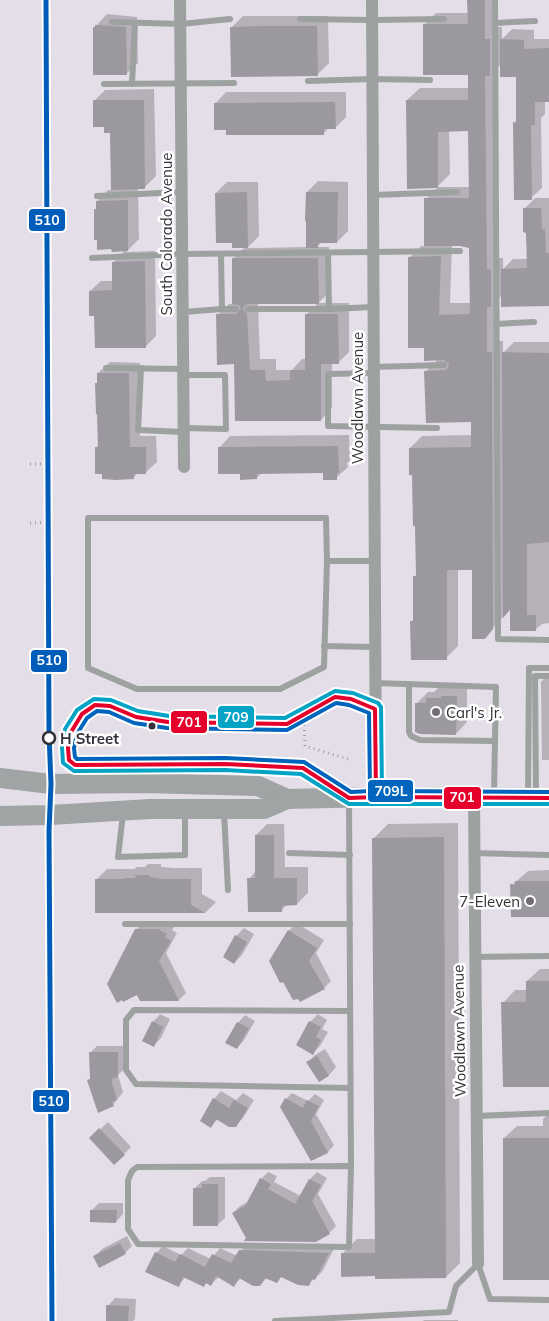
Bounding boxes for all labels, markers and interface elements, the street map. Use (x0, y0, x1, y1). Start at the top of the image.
street label: South Colorado Avenue (157, 152, 176, 316)
line badge: 510 (28, 208, 66, 232)
text: 510 (34, 211, 60, 229)
street label: Woodlawn Avenue (348, 332, 367, 464)
line badge: 510 (30, 649, 68, 673)
text: 510 (36, 651, 62, 669)
place label: Carl's Jr. (446, 703, 502, 722)
line badge: 709 (217, 705, 255, 729)
marker: Carl's Jr. (430, 706, 442, 718)
text: 709 (223, 708, 249, 726)
line badge: 701 (170, 710, 208, 734)
text: 701 (176, 713, 202, 731)
unlabelled marker (147, 721, 157, 731)
place label: H Street (60, 729, 119, 748)
marker: H Street (42, 731, 56, 745)
line badge: 709L (367, 779, 414, 803)
text: 709L (374, 782, 408, 800)
line badge: 701 (443, 786, 482, 810)
text: 701 (449, 788, 475, 806)
place label: 7-Eleven (459, 892, 520, 911)
marker: 7-Eleven (524, 895, 536, 907)
street label: Woodlawn Avenue (448, 965, 470, 1097)
line badge: 510 (32, 1089, 70, 1113)
text: 510 (38, 1092, 64, 1110)

